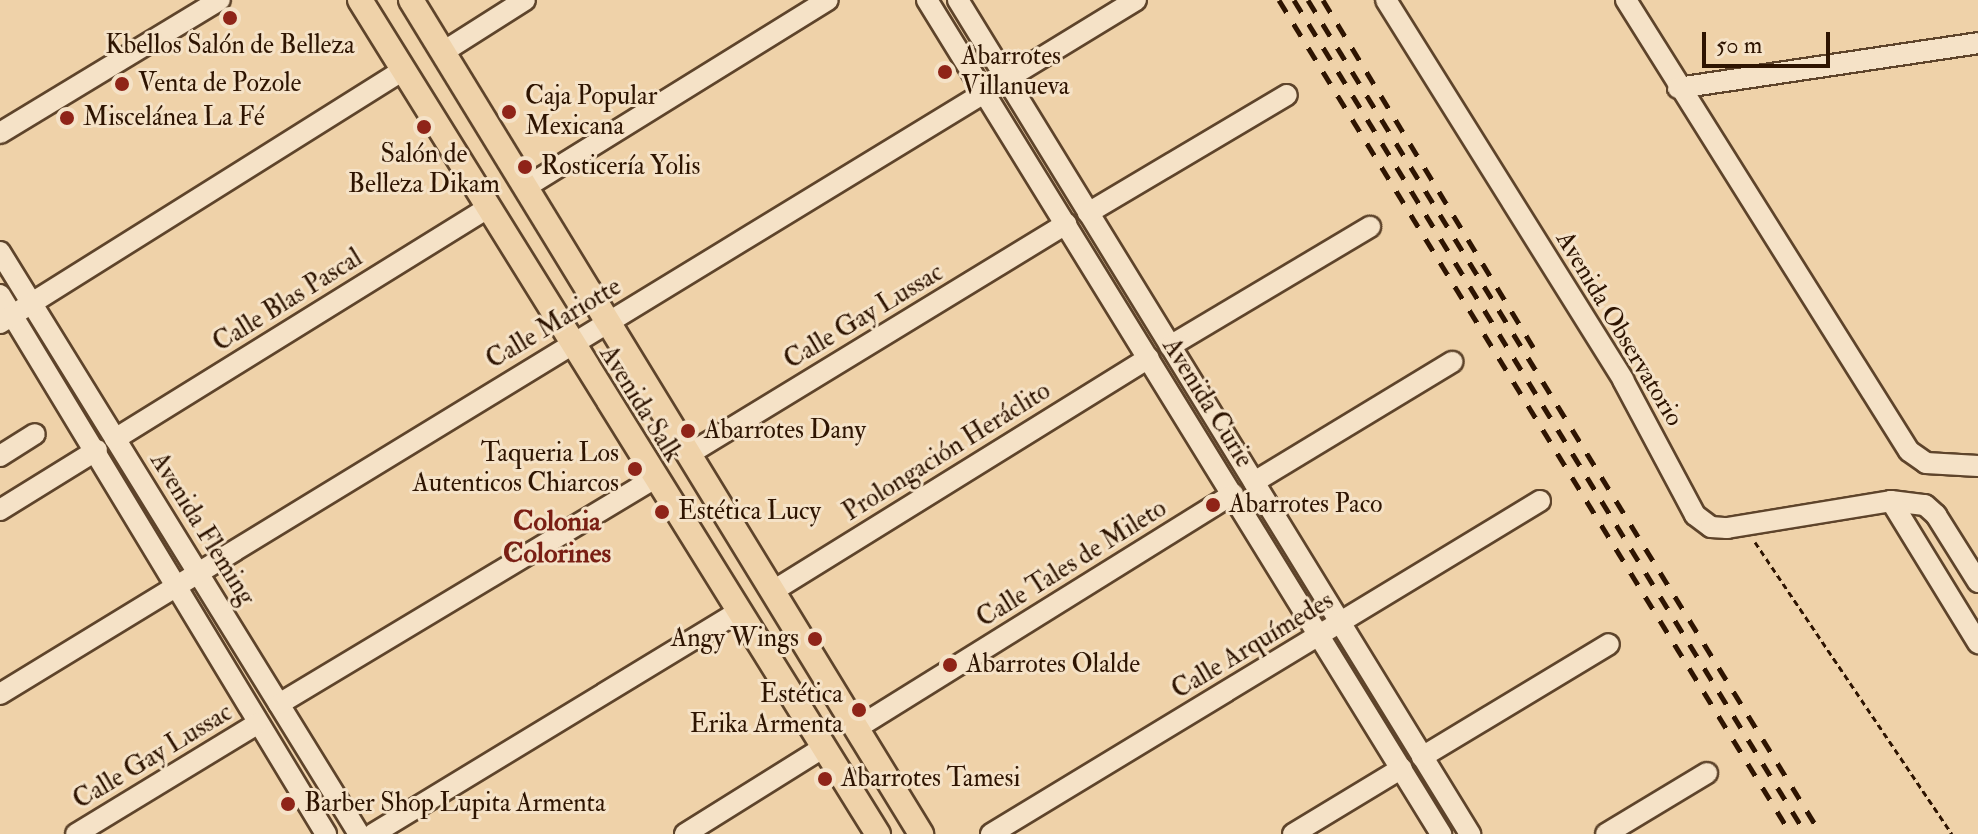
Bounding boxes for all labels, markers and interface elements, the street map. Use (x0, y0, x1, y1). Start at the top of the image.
marker: Kbellos Salón de Belleza (221, 9, 239, 27)
scale bar (1706, 16, 1834, 66)
place label: Kbellos Salón de Belleza (105, 30, 355, 62)
text: 50 m (1716, 30, 1762, 61)
place label: Abarrotes Villanueva (961, 41, 1070, 102)
marker: Abarrotes Villanueva (936, 63, 954, 81)
place label: Venta de Pozole (138, 68, 301, 100)
marker: Venta de Pozole (113, 75, 131, 93)
place label: Caja Popular Mexicana (525, 81, 657, 142)
place label: Miscelánea La Fé (83, 102, 265, 134)
marker: Caja Popular Mexicana (500, 103, 518, 121)
marker: Miscelánea La Fé (58, 109, 76, 127)
marker: Salón de Belleza Dikam (415, 118, 433, 136)
place label: Salón de Belleza Dikam (348, 139, 500, 200)
place label: Rosticería Yolis (541, 151, 700, 183)
marker: Rosticería Yolis (516, 158, 534, 176)
street label: Avenida Observatorio (1548, 226, 1690, 432)
street label: Calle Blas Pascal (208, 243, 368, 359)
street label: Calle Gay Lussac (779, 257, 949, 377)
street label: Calle Mariotte (481, 272, 627, 376)
street label: Avenida Curie (1155, 333, 1259, 473)
street label: Avenida Salk (592, 340, 688, 468)
street label: Prolongación Heráclito (838, 376, 1056, 528)
place label: Abarrotes Dany (704, 415, 866, 447)
marker: Abarrotes Dany (679, 422, 697, 440)
place label: Taqueria Los Autenticos Chiarcos (412, 438, 619, 500)
street label: Avenida Fleming (143, 447, 261, 611)
marker: Taqueria Los Autenticos Chiarcos (626, 460, 644, 478)
place label: Abarrotes Paco (1229, 489, 1383, 521)
street label: Calle Tales de Mileto (971, 493, 1173, 635)
place label: Estética Lucy (678, 496, 821, 528)
marker: Abarrotes Paco (1204, 496, 1222, 514)
marker: Estética Lucy (653, 503, 671, 521)
district label: Colonia Colorines (503, 505, 611, 571)
street label: Calle Arquímedes (1167, 586, 1339, 706)
place label: Angy Wings (671, 623, 799, 655)
marker: Angy Wings (806, 630, 824, 648)
place label: Abarrotes Olalde (966, 649, 1140, 681)
marker: Abarrotes Olalde (941, 656, 959, 674)
place label: Estética Erika Armenta (690, 679, 843, 740)
street label: Calle Gay Lussac (68, 697, 238, 817)
marker: Estética Erika Armenta (850, 701, 868, 719)
place label: Abarrotes Tamesi (841, 763, 1020, 795)
marker: Abarrotes Tamesi (816, 770, 834, 788)
place label: Barber Shop Lupita Armenta (304, 788, 606, 820)
marker: Barber Shop Lupita Armenta (279, 795, 297, 813)

